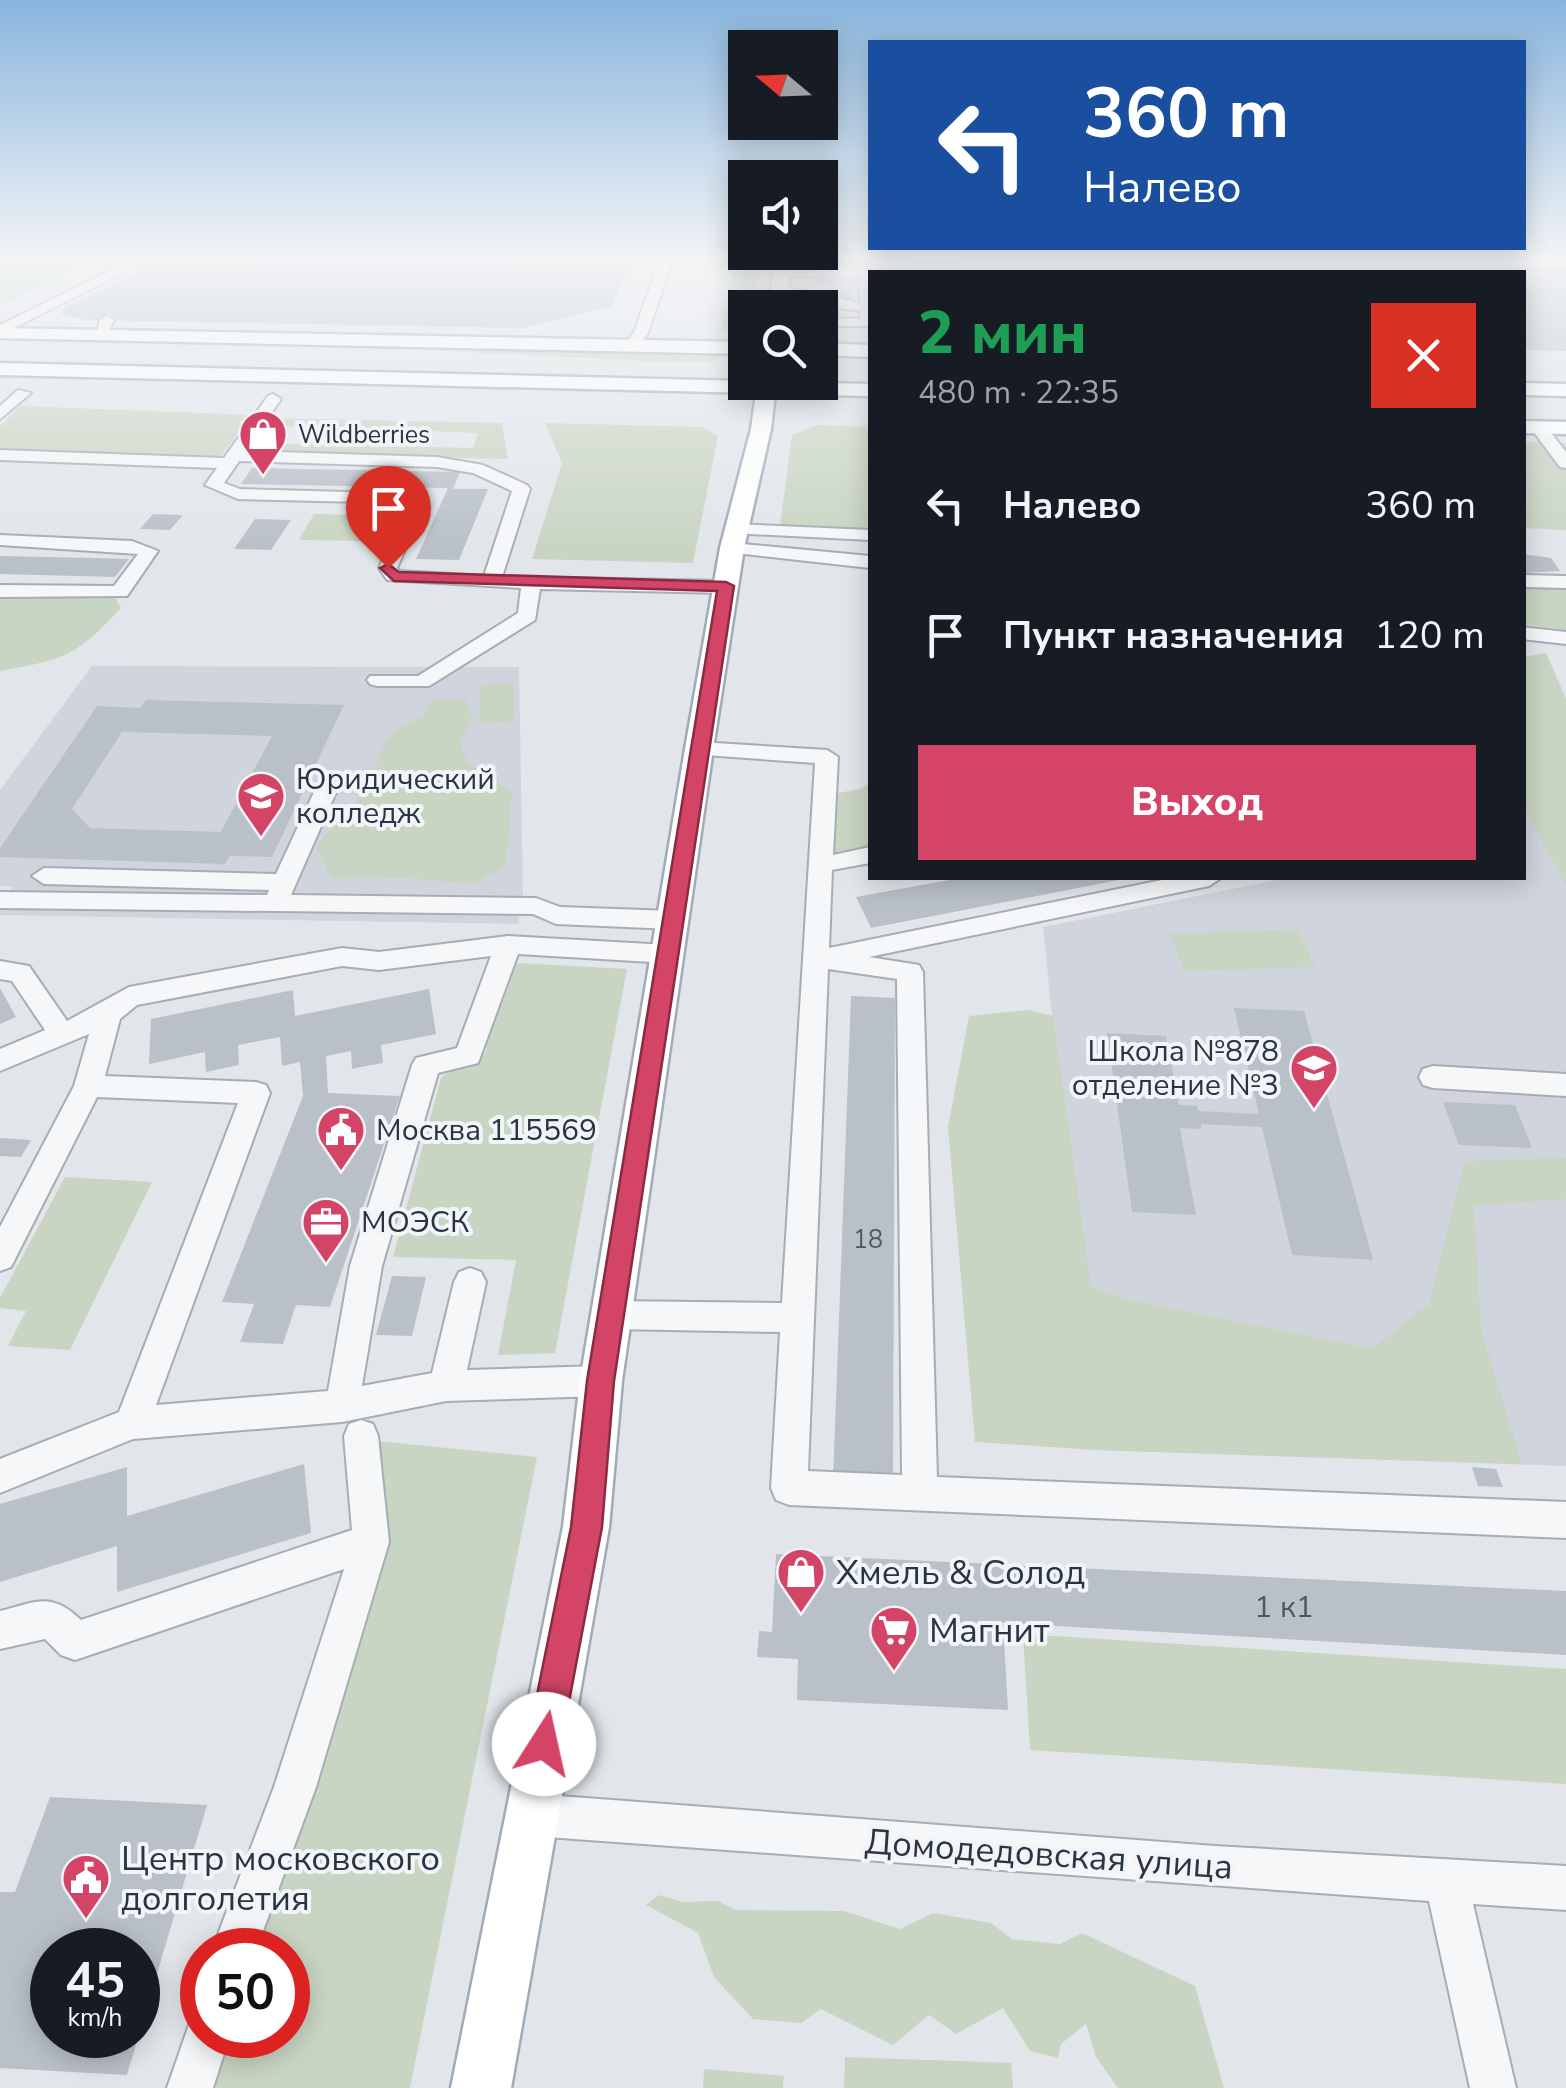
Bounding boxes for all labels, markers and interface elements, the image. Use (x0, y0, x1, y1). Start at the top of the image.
north arrow (728, 30, 838, 140)
map controls (728, 30, 838, 400)
text: 360 m (1083, 66, 1289, 162)
icon: left (918, 80, 1048, 210)
text: Налево (1083, 157, 1242, 218)
button: sound (728, 160, 838, 270)
button: search (728, 290, 838, 400)
text: 2 мин (918, 292, 1087, 374)
button: close (1371, 303, 1476, 408)
text: 480 m · 22:35 (918, 371, 1119, 414)
shop icon: Wildberries (237, 408, 289, 476)
place label: Wildberries (298, 418, 430, 452)
pin (346, 466, 431, 569)
icon: left (918, 478, 973, 533)
text: Налево (1003, 480, 1142, 531)
text: 360 m (1365, 480, 1476, 531)
icon: arrive (361, 481, 416, 536)
icon: arrive (918, 608, 973, 663)
text: Пункт назначения (1003, 610, 1344, 661)
text: 120 m (1374, 610, 1485, 661)
button: Выход (918, 745, 1476, 860)
place label: Юридический колледж (296, 759, 495, 834)
school or university icon: Юридический колледж (235, 770, 287, 838)
place label: Школа №878 отделение №3 (1072, 1031, 1279, 1106)
school or university icon: Школа №878 отделение №3 (1288, 1042, 1340, 1110)
public building icon: Москва 115569 (315, 1104, 367, 1172)
place label: Москва 115569 (376, 1110, 597, 1151)
office icon: МОЭСК (300, 1196, 352, 1264)
place label: МОЭСК (361, 1202, 469, 1243)
house number: 18 (853, 1223, 883, 1257)
shop icon: Хмель & Солод (775, 1546, 827, 1614)
place label: Хмель & Солод (836, 1549, 1085, 1596)
house number: 1 к1 (1254, 1587, 1314, 1628)
supermarket icon: Магнит (868, 1604, 920, 1672)
place label: Магнит (929, 1607, 1050, 1654)
position arrow (492, 1692, 596, 1796)
street label: Домодедовская улица (863, 1818, 1234, 1891)
place label: Центр московского долголетия (121, 1835, 440, 1922)
public building icon: Центр московского долголетия (60, 1852, 112, 1920)
speed limit sign: 50 (180, 1928, 310, 2058)
text: 45 (65, 1946, 125, 2015)
text: km/h (67, 2001, 123, 2035)

